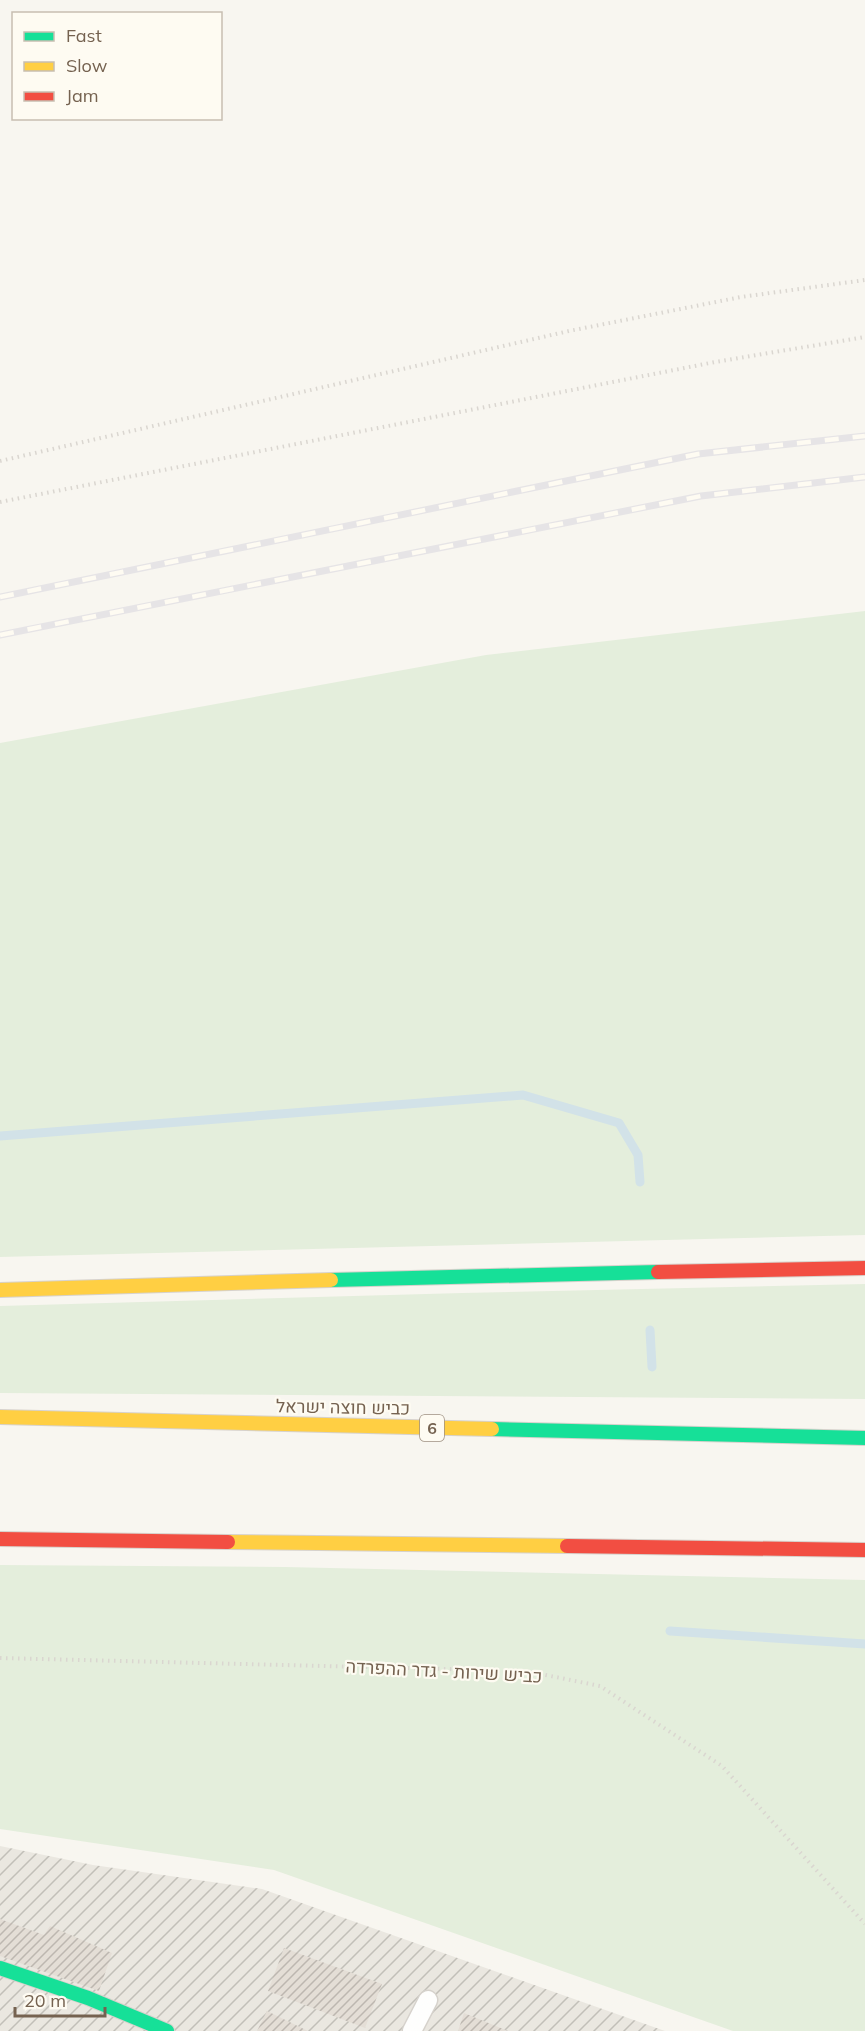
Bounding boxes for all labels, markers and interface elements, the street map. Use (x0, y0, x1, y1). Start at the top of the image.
legend (12, 12, 222, 120)
text: Fast (66, 24, 102, 47)
text: Slow (66, 54, 108, 77)
text: Jam (66, 84, 99, 107)
street label: כביש חוצה ישראל (276, 1394, 410, 1420)
road number: 6 (420, 1415, 444, 1441)
street label: כביש שירות - גדר ההפרדה (345, 1654, 543, 1688)
scale bar (15, 1980, 105, 2018)
text: 20 m (24, 1989, 66, 2012)

